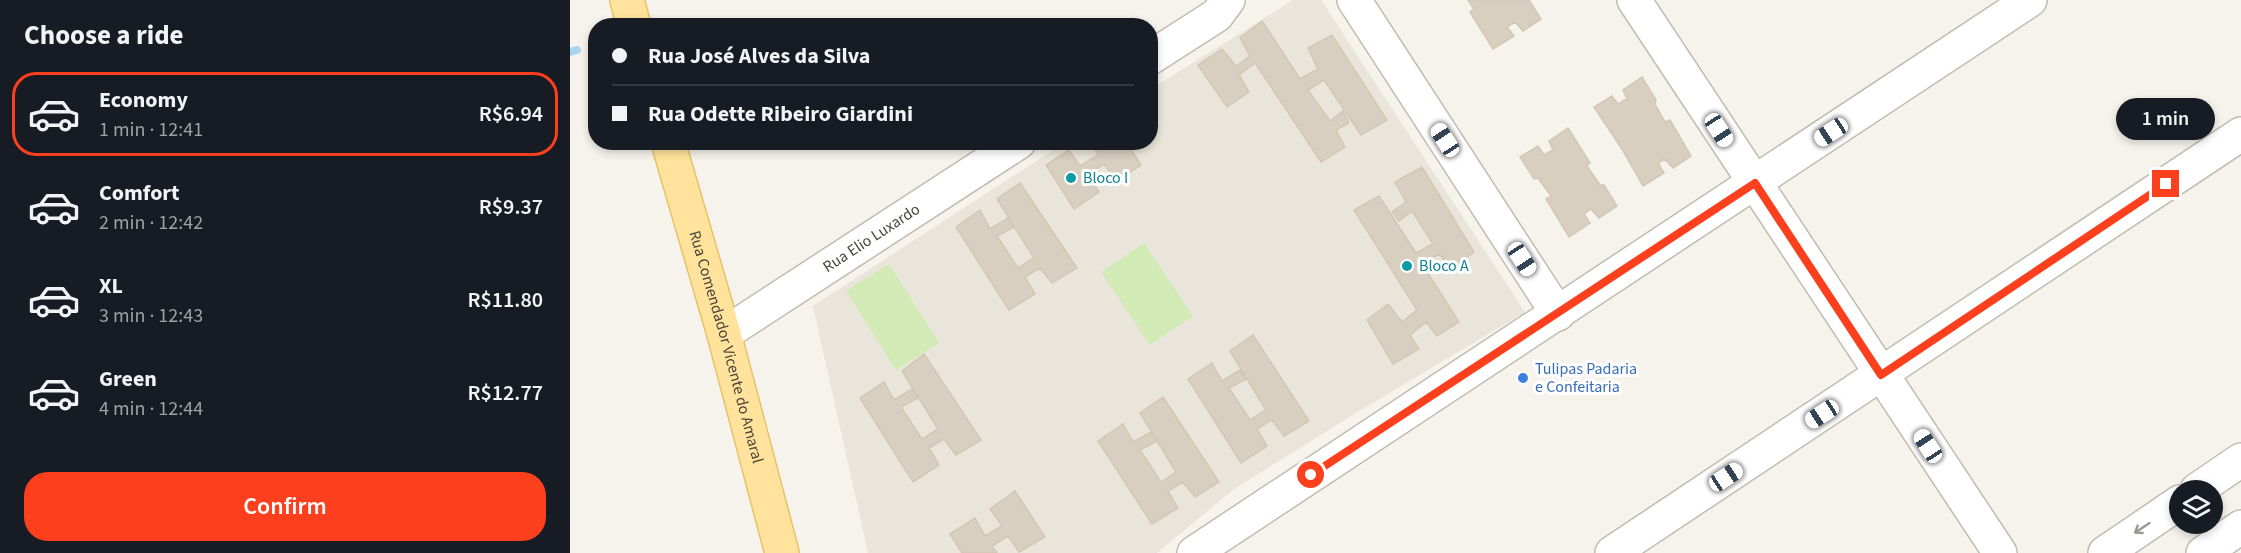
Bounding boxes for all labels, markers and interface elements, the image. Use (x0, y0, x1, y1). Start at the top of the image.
text: Choose a ride (24, 16, 184, 55)
text: Rua José Alves da Silva (648, 40, 870, 72)
text: Economy (99, 84, 188, 116)
icon: car (27, 87, 81, 141)
callout: 1 min (2116, 97, 2216, 139)
text: R$6.94 (479, 98, 543, 130)
text: Rua Odette Ribeiro Giardini (648, 98, 913, 130)
text: 1 min (2142, 105, 2189, 133)
car (1702, 110, 1736, 150)
car (1811, 115, 1851, 149)
text: 1 min · 12:41 (99, 116, 203, 144)
car (1428, 120, 1462, 160)
place label: Bloco I (1083, 167, 1128, 189)
route end (2152, 170, 2179, 197)
marker: Bloco I (1064, 171, 1078, 185)
text: Comfort (99, 177, 180, 209)
icon: car (27, 180, 81, 234)
text: R$9.37 (479, 191, 543, 223)
street label: Rua Elio Luxardo (819, 198, 924, 278)
text: 2 min · 12:42 (99, 209, 203, 237)
street label: Rua Comendador Vicente do Amaral (683, 228, 769, 466)
car (1505, 239, 1539, 279)
place label: Bloco A (1419, 255, 1469, 277)
marker: Bloco A (1400, 259, 1414, 273)
text: XL (99, 270, 123, 302)
icon: car (27, 273, 81, 327)
text: R$11.80 (467, 284, 543, 316)
text: 3 min · 12:43 (99, 302, 203, 330)
place label: Tulipas Padaria e Confeitaria (1535, 358, 1637, 398)
text: Green (99, 363, 157, 395)
icon: car (27, 366, 81, 420)
marker: Tulipas Padaria e Confeitaria (1516, 371, 1530, 385)
text: R$12.77 (467, 377, 543, 409)
text: 4 min · 12:44 (99, 395, 203, 423)
car (1802, 397, 1842, 431)
car (1911, 426, 1945, 466)
car (1706, 460, 1746, 494)
route start (1297, 461, 1324, 488)
button: Confirm (24, 472, 546, 541)
map controls (2169, 480, 2223, 534)
button: layers (2169, 480, 2223, 534)
one-way arrow (2134, 522, 2151, 534)

